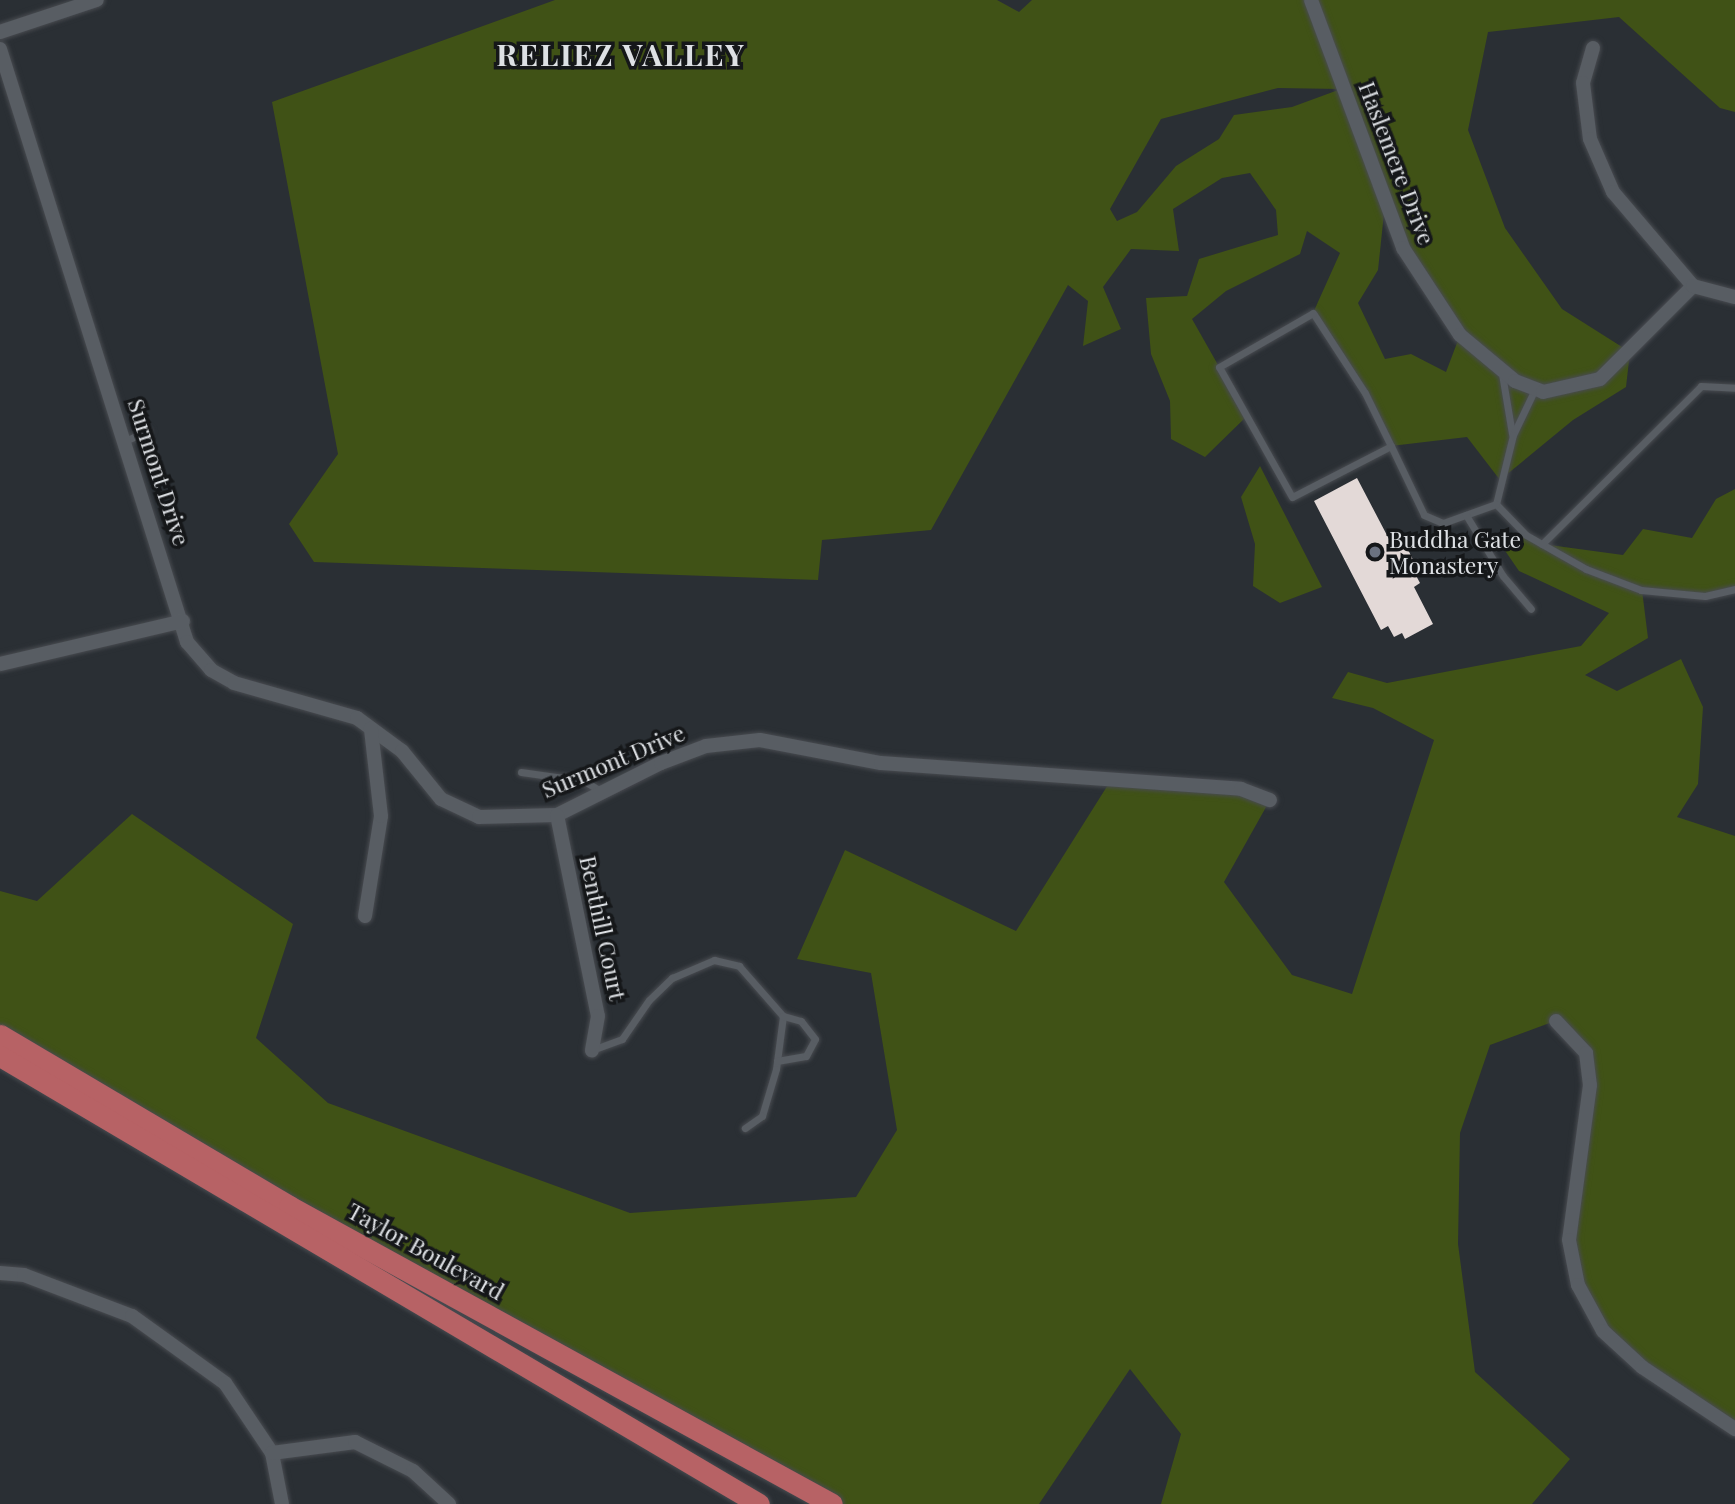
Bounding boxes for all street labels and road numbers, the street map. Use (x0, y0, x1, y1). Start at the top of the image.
street label: Haslemere Drive (1353, 78, 1441, 248)
street label: Surmont Drive (122, 395, 196, 549)
street label: Surmont Drive (537, 718, 689, 804)
street label: Benthill Court (574, 853, 632, 1003)
street label: Taylor Boulevard (343, 1196, 509, 1306)

